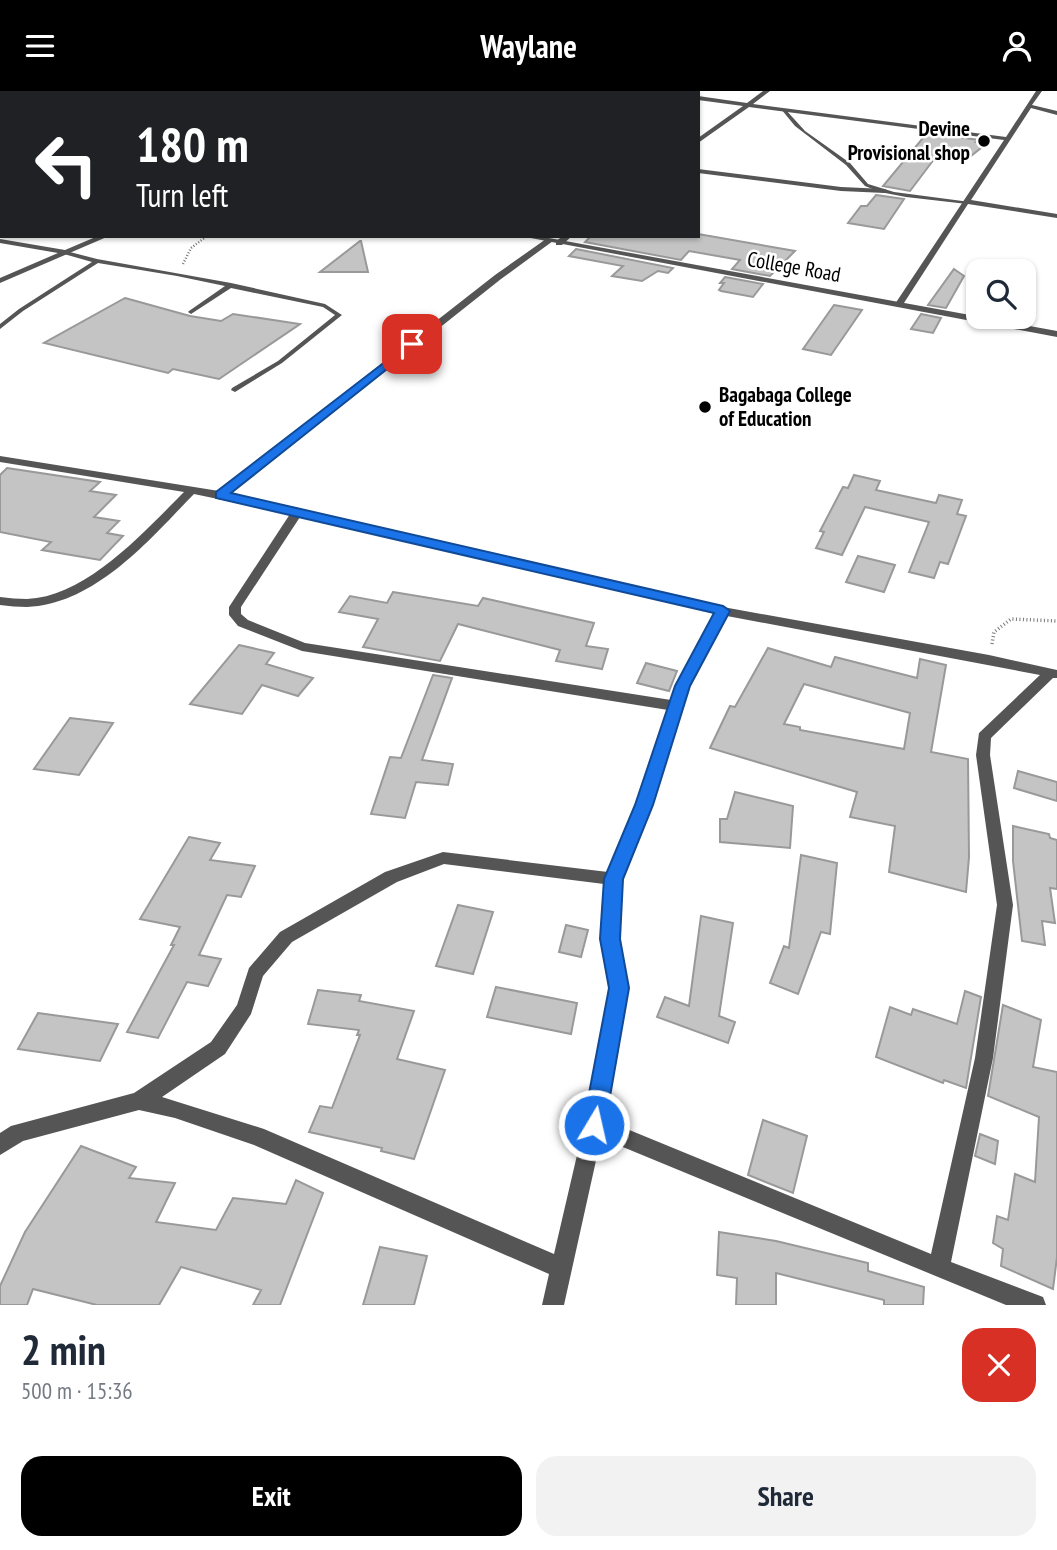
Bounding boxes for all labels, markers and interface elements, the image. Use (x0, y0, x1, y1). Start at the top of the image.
text: Waylane (480, 25, 577, 67)
icon: menu (21, 27, 59, 65)
icon: person (998, 27, 1036, 65)
text: 180 m (136, 112, 249, 176)
place label: Devine Provisional shop (848, 115, 970, 166)
icon: left (21, 119, 112, 210)
marker: Devine Provisional shop (976, 133, 992, 149)
text: Turn left (136, 174, 228, 216)
street label: College Road (745, 245, 843, 288)
map controls (966, 259, 1036, 329)
button: search (966, 259, 1036, 329)
pin (382, 314, 442, 374)
icon: arrive (393, 325, 431, 363)
place label: Bagabaga College of Education (719, 381, 852, 432)
marker: Bagabaga College of Education (697, 399, 713, 415)
position arrow (557, 1088, 631, 1162)
text: 2 min (21, 1322, 106, 1377)
button: close (962, 1328, 1036, 1402)
text: 500 m · 15:36 (21, 1376, 133, 1405)
button: Exit (21, 1456, 522, 1536)
button: Share (536, 1456, 1036, 1536)

